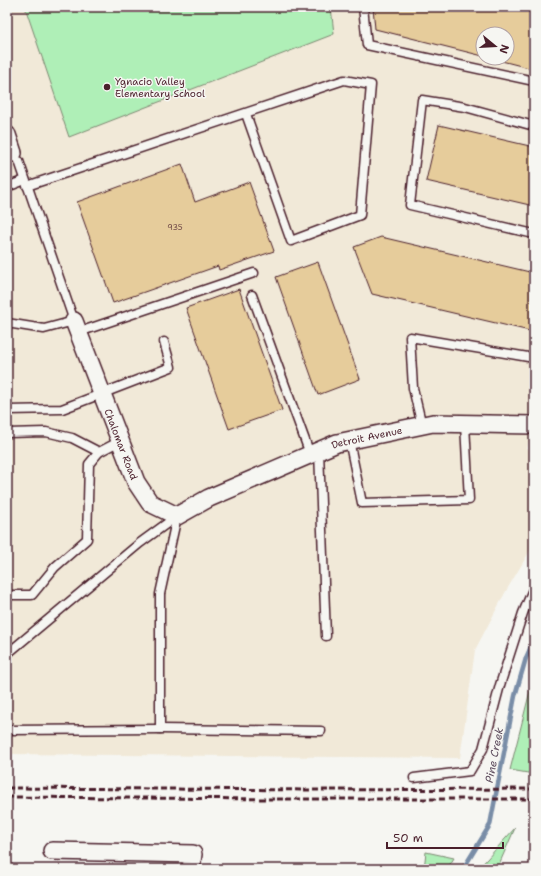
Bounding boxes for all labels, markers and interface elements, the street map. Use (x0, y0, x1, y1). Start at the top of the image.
north arrow (475, 26, 515, 66)
text: N (495, 42, 513, 56)
place label: Ygnacio Valley Elementary School (115, 75, 205, 100)
marker: Ygnacio Valley Elementary School (102, 82, 112, 92)
house number: 935 (167, 222, 183, 233)
street label: Chalomar Road (101, 407, 141, 482)
street label: Detroit Avenue (329, 424, 404, 452)
water label: Pine Creek (482, 726, 507, 784)
scale bar (387, 824, 503, 850)
text: 50 m (393, 830, 423, 846)

